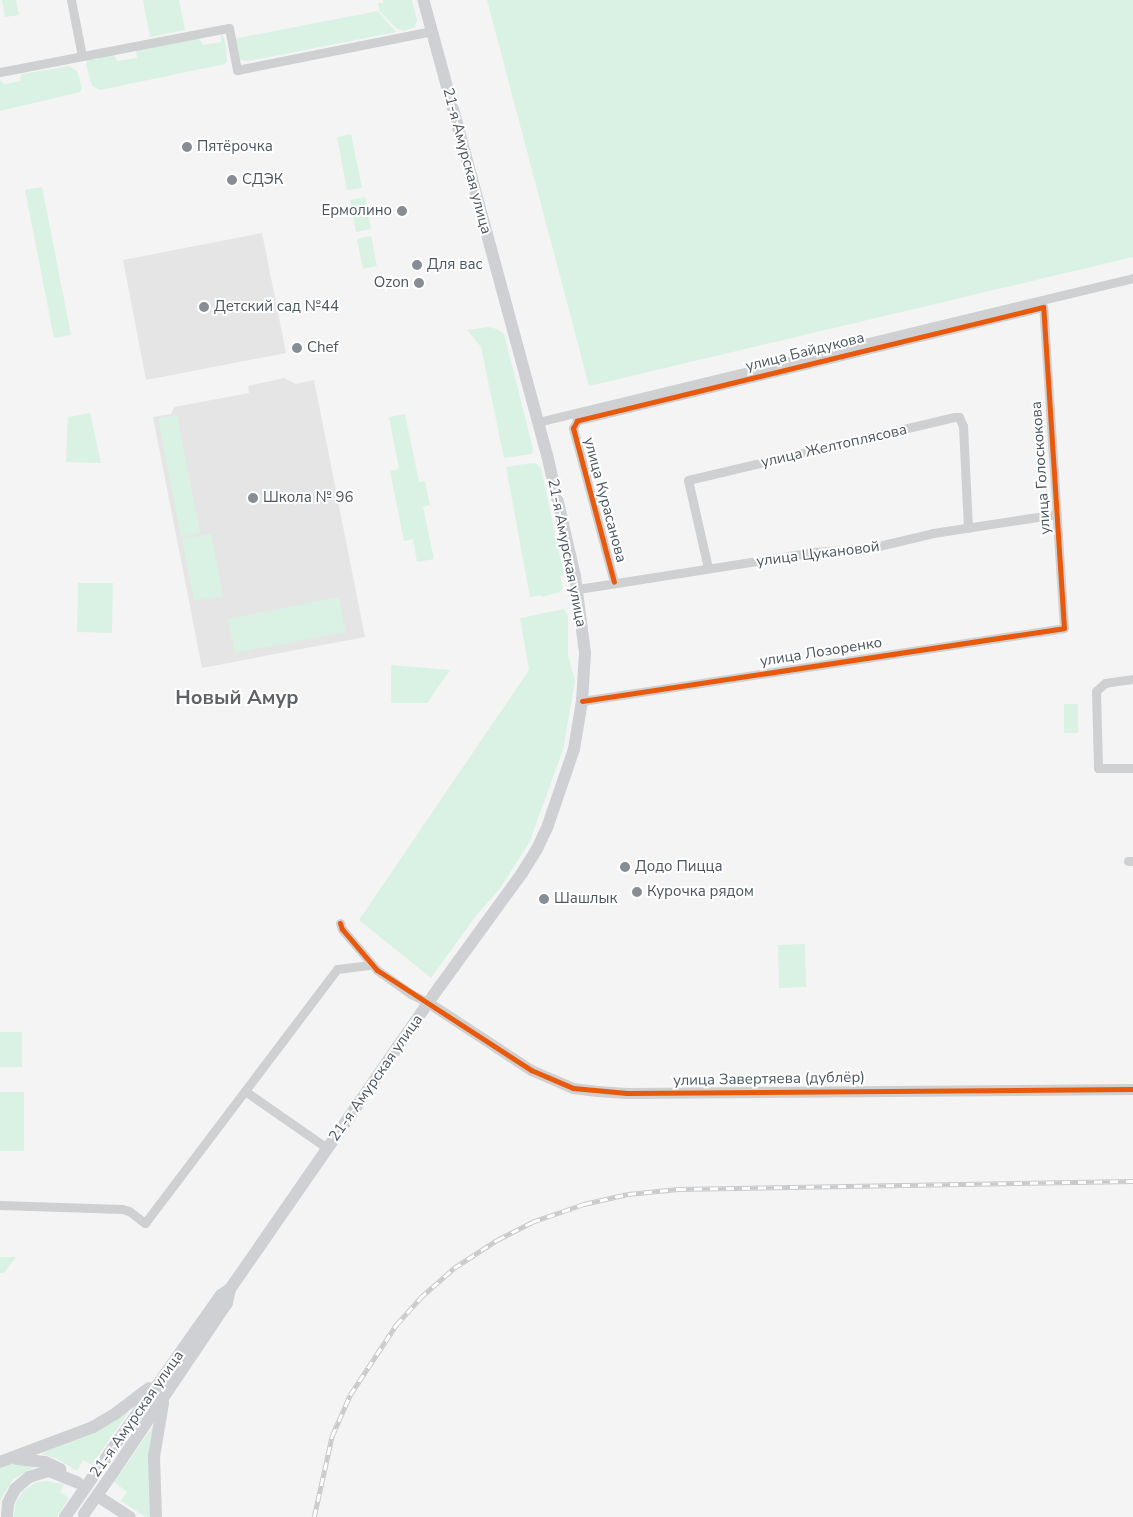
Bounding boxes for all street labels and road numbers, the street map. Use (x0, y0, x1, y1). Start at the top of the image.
street label: 21-я Амурская улица (439, 86, 495, 236)
street label: улица Байдукова (744, 329, 866, 375)
street label: улица Голоскокова (1027, 401, 1055, 535)
street label: улица Желтоплясова (759, 420, 909, 472)
street label: улица Курасанова (580, 436, 630, 564)
street label: 21-я Амурская улица (544, 477, 590, 629)
street label: улица Цукановой (755, 538, 881, 570)
street label: улица Лозоренко (759, 633, 883, 671)
street label: 21-я Амурская улица (325, 1011, 427, 1145)
street label: улица Завертяева (дублёр) (673, 1068, 865, 1090)
street label: 21-я Амурская улица (86, 1347, 188, 1481)

